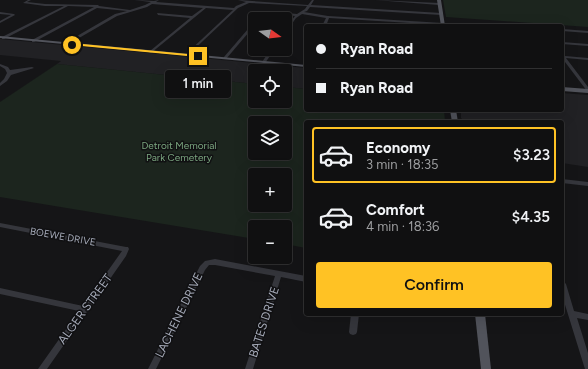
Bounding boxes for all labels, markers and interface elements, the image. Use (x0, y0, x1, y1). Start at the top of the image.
north arrow (248, 12, 292, 56)
map controls (248, 12, 292, 264)
route start (63, 36, 81, 54)
text: Ryan Road (340, 40, 413, 58)
route end (189, 47, 207, 65)
button: locate (248, 64, 292, 108)
callout: 1 min (165, 70, 231, 98)
text: 1 min (183, 76, 213, 91)
text: Ryan Road (340, 79, 413, 97)
button: layers (248, 116, 292, 160)
icon: car (318, 137, 354, 173)
park label: Detroit Memorial Park Cemetery (141, 139, 217, 164)
text: Economy (366, 139, 431, 157)
text: $3.23 (513, 146, 550, 164)
text: 3 min · 18:35 (366, 157, 439, 172)
button: + (248, 168, 292, 212)
icon: car (318, 199, 354, 235)
text: Comfort (366, 201, 425, 219)
text: $4.35 (512, 208, 550, 226)
text: 4 min · 18:36 (366, 219, 439, 234)
button: − (248, 220, 292, 264)
street label: BOEWE DRIVE (29, 224, 97, 249)
button: Confirm (316, 262, 552, 308)
street label: LACHENE DRIVE (152, 270, 206, 360)
street label: ALGER STREET (55, 271, 115, 347)
street label: BATES DRIVE (246, 285, 282, 359)

